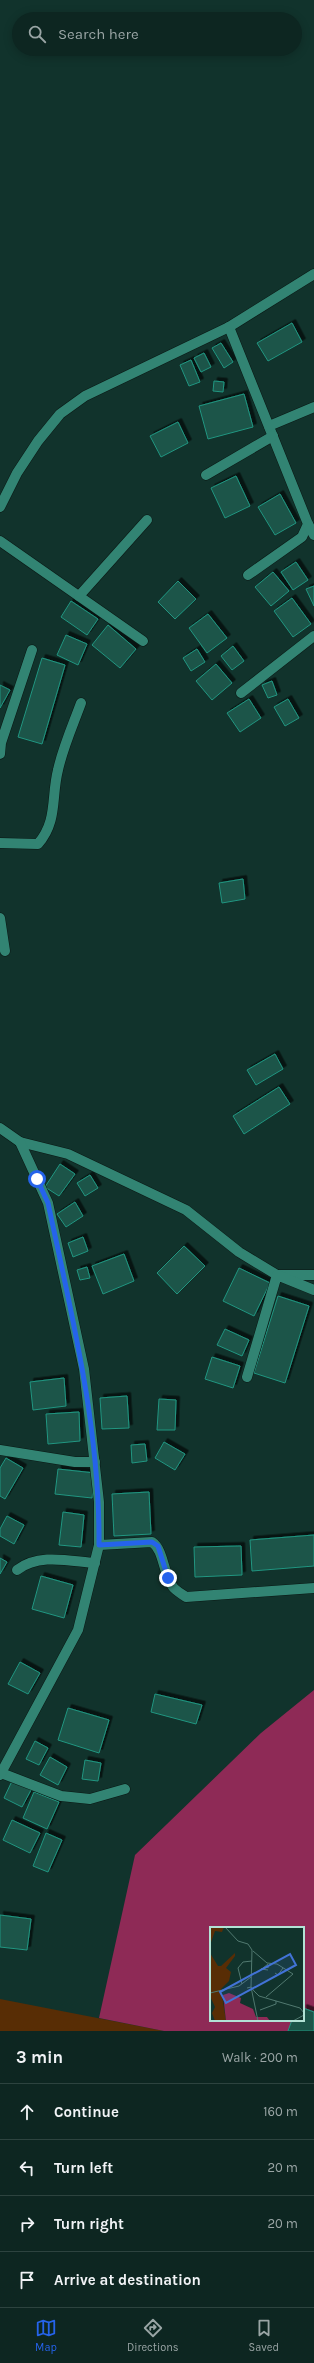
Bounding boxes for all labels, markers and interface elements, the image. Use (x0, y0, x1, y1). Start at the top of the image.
search box (12, 12, 302, 56)
icon: search (26, 23, 48, 45)
text: Search here (58, 25, 139, 43)
route start (28, 1170, 46, 1188)
route end (159, 1569, 177, 1587)
inset map (210, 1927, 304, 2021)
text: 3 min (16, 2047, 63, 2067)
text: Walk · 200 m (222, 2050, 298, 2065)
icon: ahead (16, 2101, 38, 2123)
text: Continue (54, 2103, 119, 2121)
text: 160 m (263, 2104, 298, 2119)
icon: left (16, 2157, 38, 2179)
text: Turn left (54, 2159, 113, 2177)
text: 20 m (268, 2160, 298, 2175)
icon: right (16, 2213, 38, 2235)
text: Turn right (54, 2215, 124, 2233)
text: 20 m (268, 2216, 298, 2231)
icon: arrive (16, 2269, 38, 2291)
text: Arrive at destination (54, 2271, 201, 2289)
tab: Map (35, 2317, 57, 2354)
tab: Directions (127, 2317, 179, 2354)
tab: Saved (249, 2317, 279, 2354)

